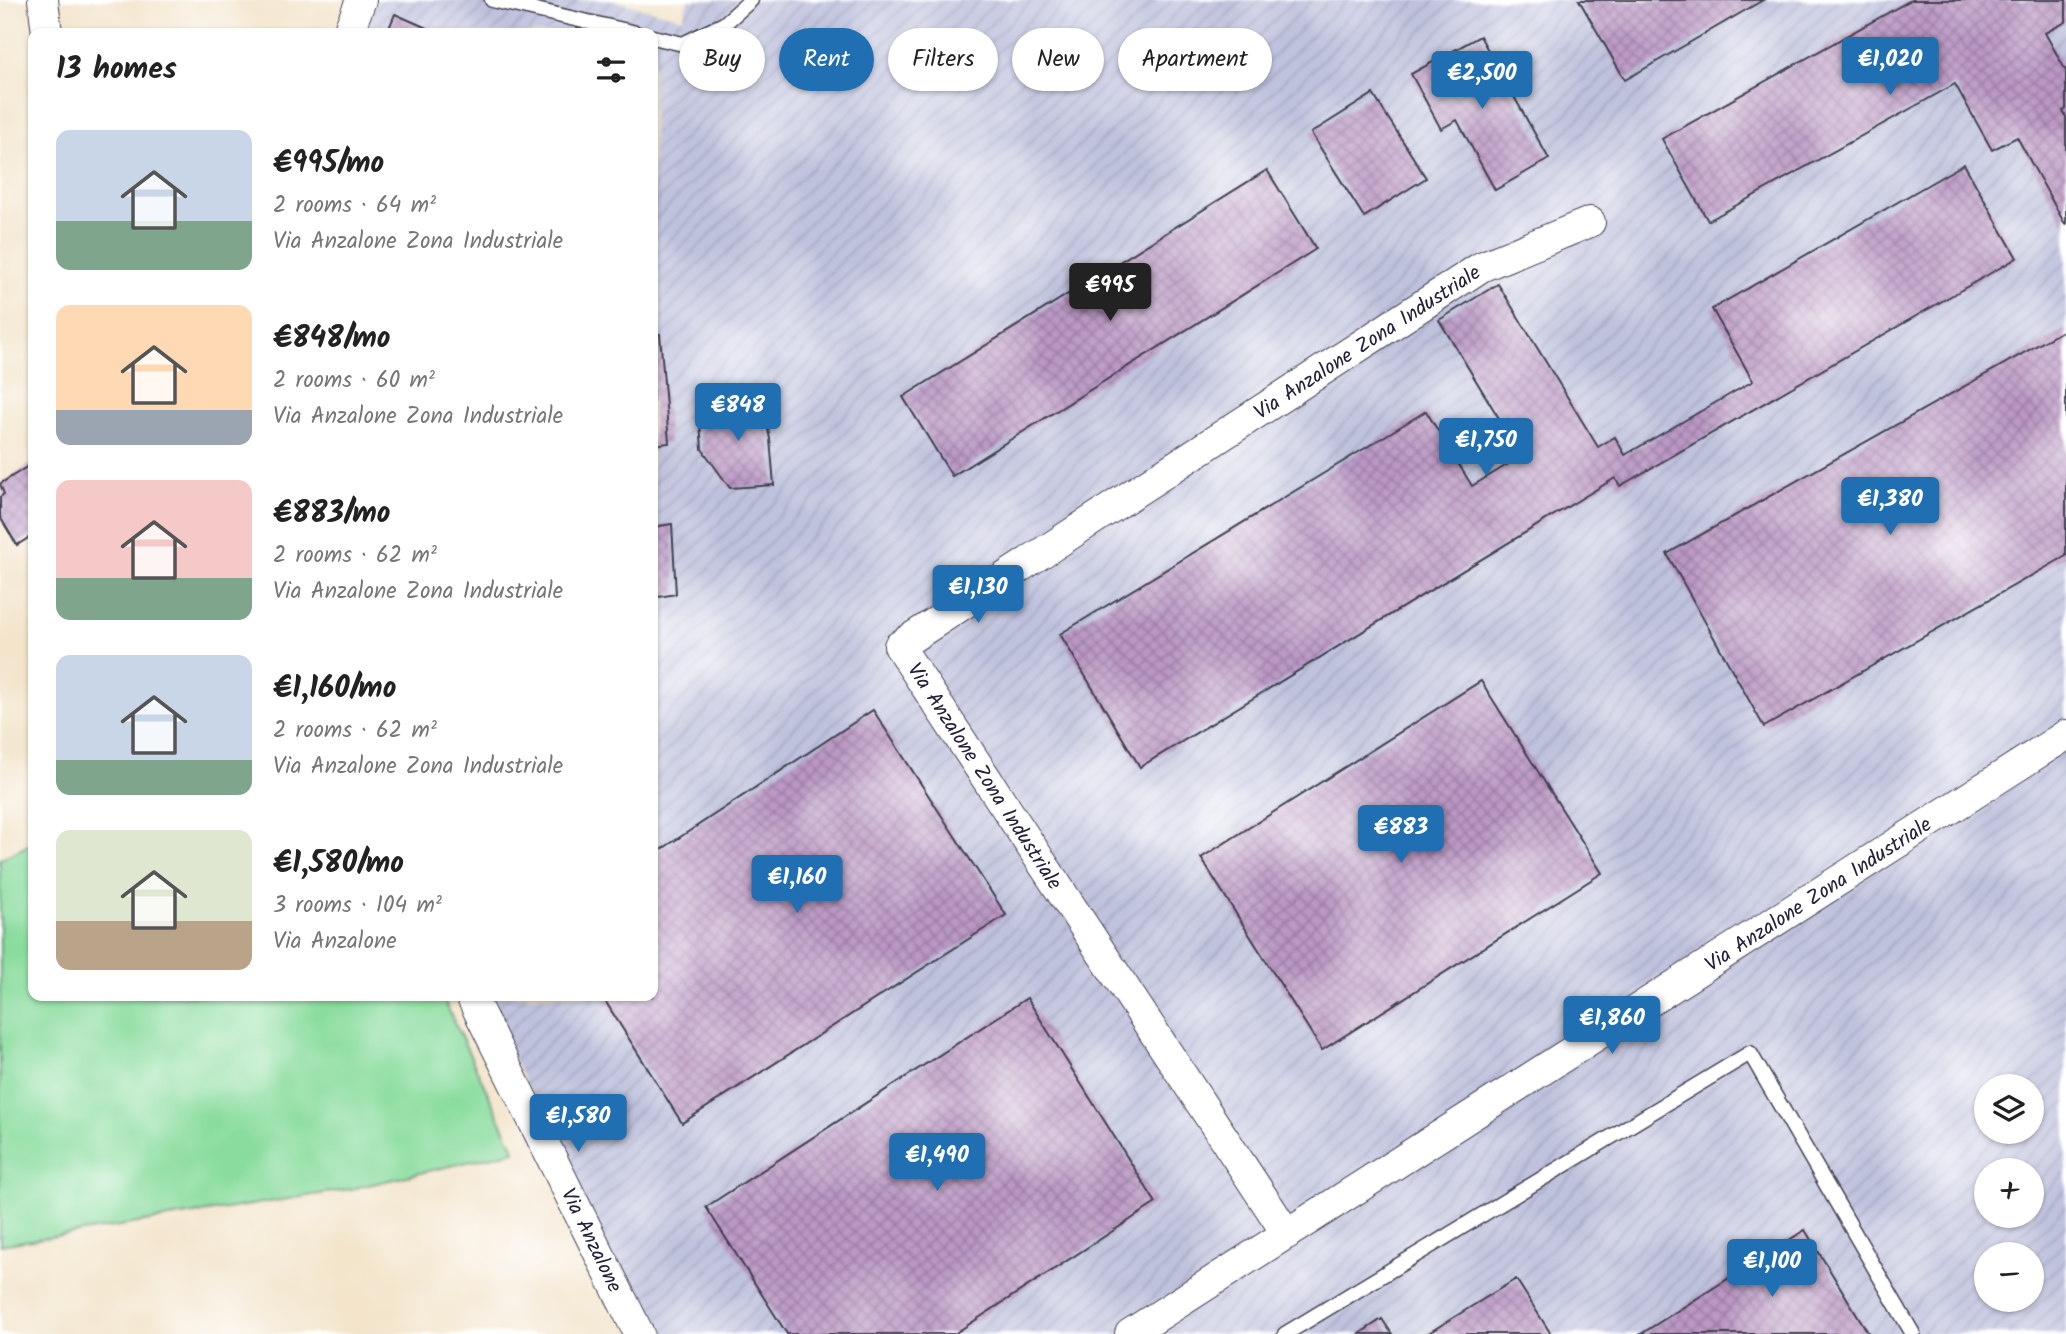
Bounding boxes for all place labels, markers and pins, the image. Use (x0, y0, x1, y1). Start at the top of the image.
pin: €1,020 (1833, 38, 1947, 97)
pin: €2,500 (1425, 52, 1539, 111)
pin: €995 (1069, 264, 1151, 323)
pin: €848 (697, 384, 779, 443)
pin: €1,750 (1429, 419, 1543, 478)
pin: €1,380 (1833, 477, 1947, 537)
pin: €1,130 (921, 566, 1035, 625)
pin: €883 (1360, 806, 1442, 865)
pin: €1,160 (740, 856, 854, 915)
pin: €1,860 (1555, 996, 1669, 1056)
pin: €1,580 (521, 1094, 635, 1154)
pin: €1,490 (880, 1134, 994, 1193)
pin: €1,100 (1715, 1240, 1829, 1299)

